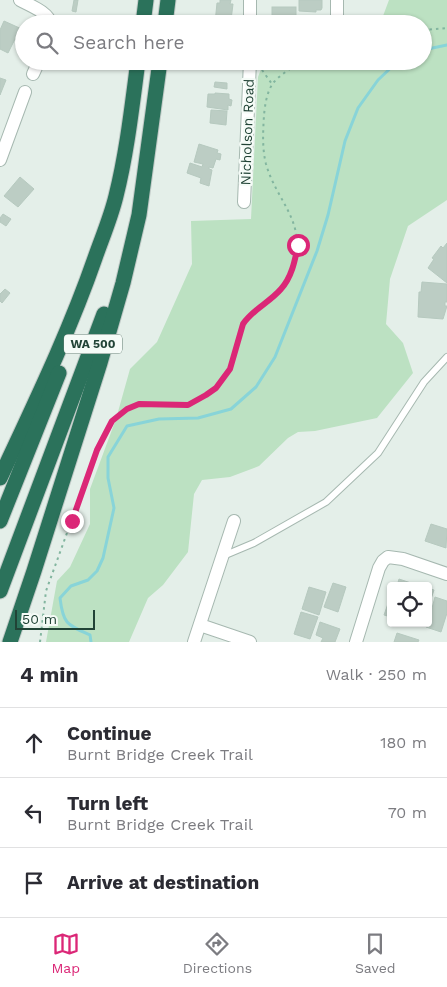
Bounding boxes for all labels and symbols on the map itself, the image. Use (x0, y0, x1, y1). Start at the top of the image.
street label: Nicholson Road (237, 78, 257, 186)
route start (287, 234, 310, 257)
road number: WA 500 (64, 334, 122, 354)
route end (61, 510, 84, 533)
scale bar (15, 607, 95, 630)

